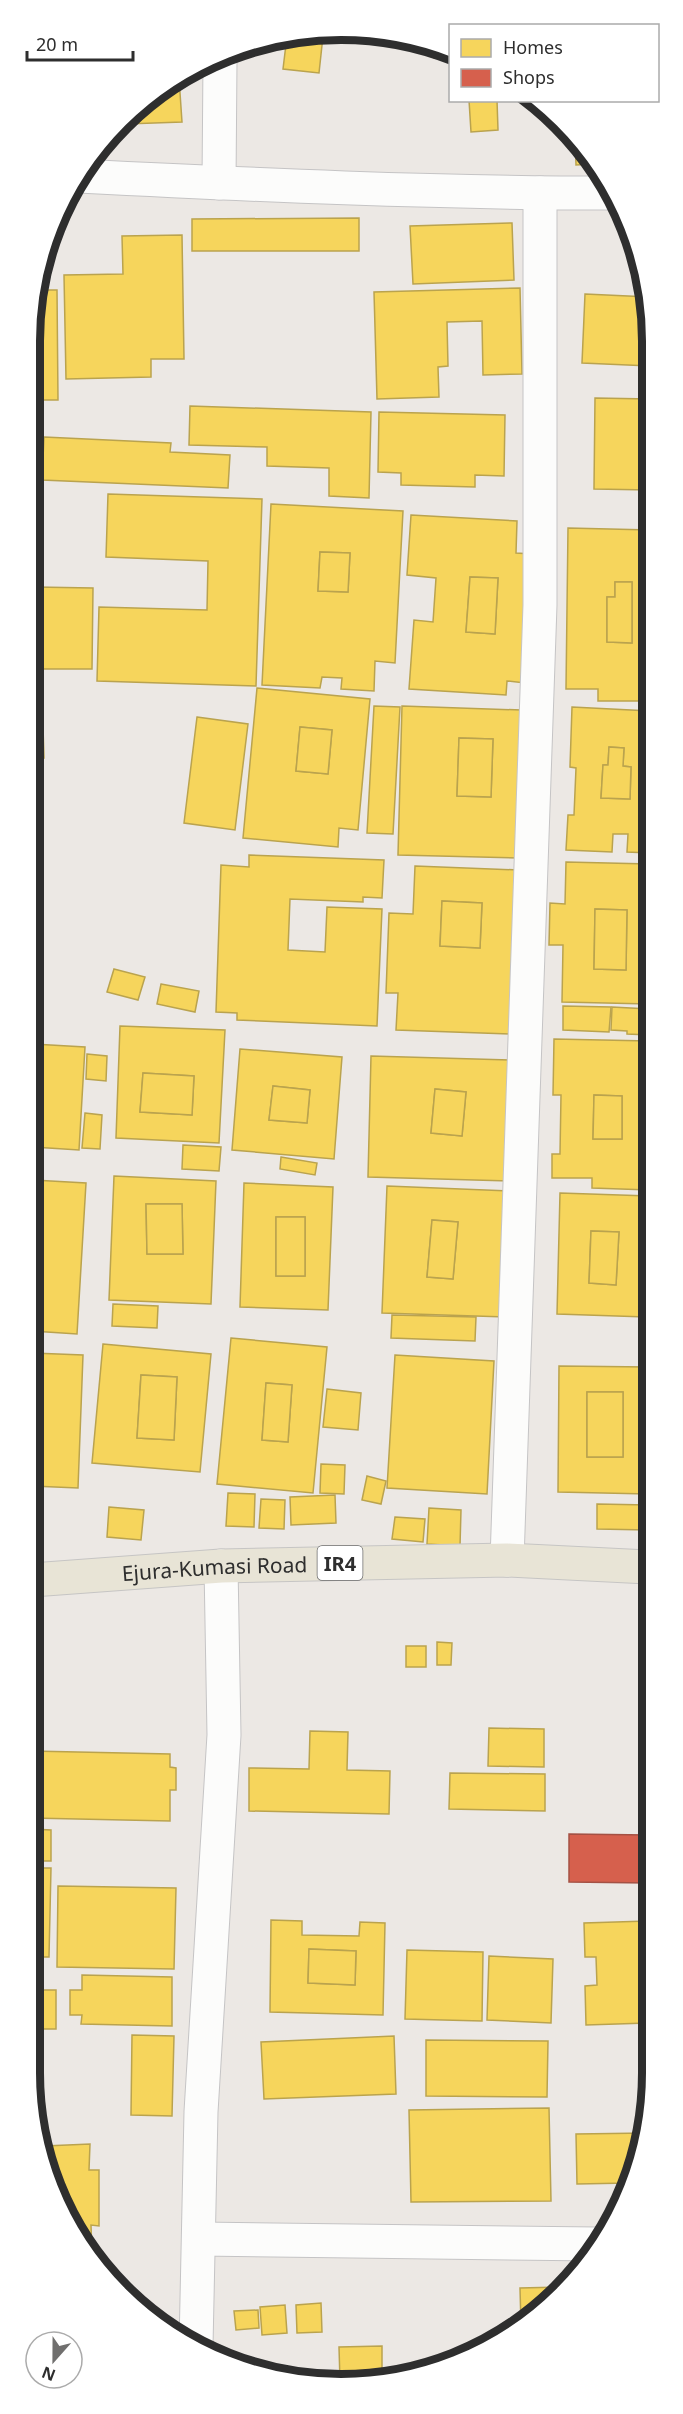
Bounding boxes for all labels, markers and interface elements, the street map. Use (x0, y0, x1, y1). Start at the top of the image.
scale bar (27, 24, 134, 62)
legend (449, 24, 659, 102)
text: 20 m (36, 32, 78, 56)
text: Homes (503, 35, 563, 59)
text: Shops (503, 65, 555, 89)
road number: IR4 (318, 1546, 362, 1580)
street label: Ejura-Kumasi Road (121, 1550, 308, 1587)
north arrow (24, 2330, 84, 2390)
text: N (39, 2361, 59, 2387)

